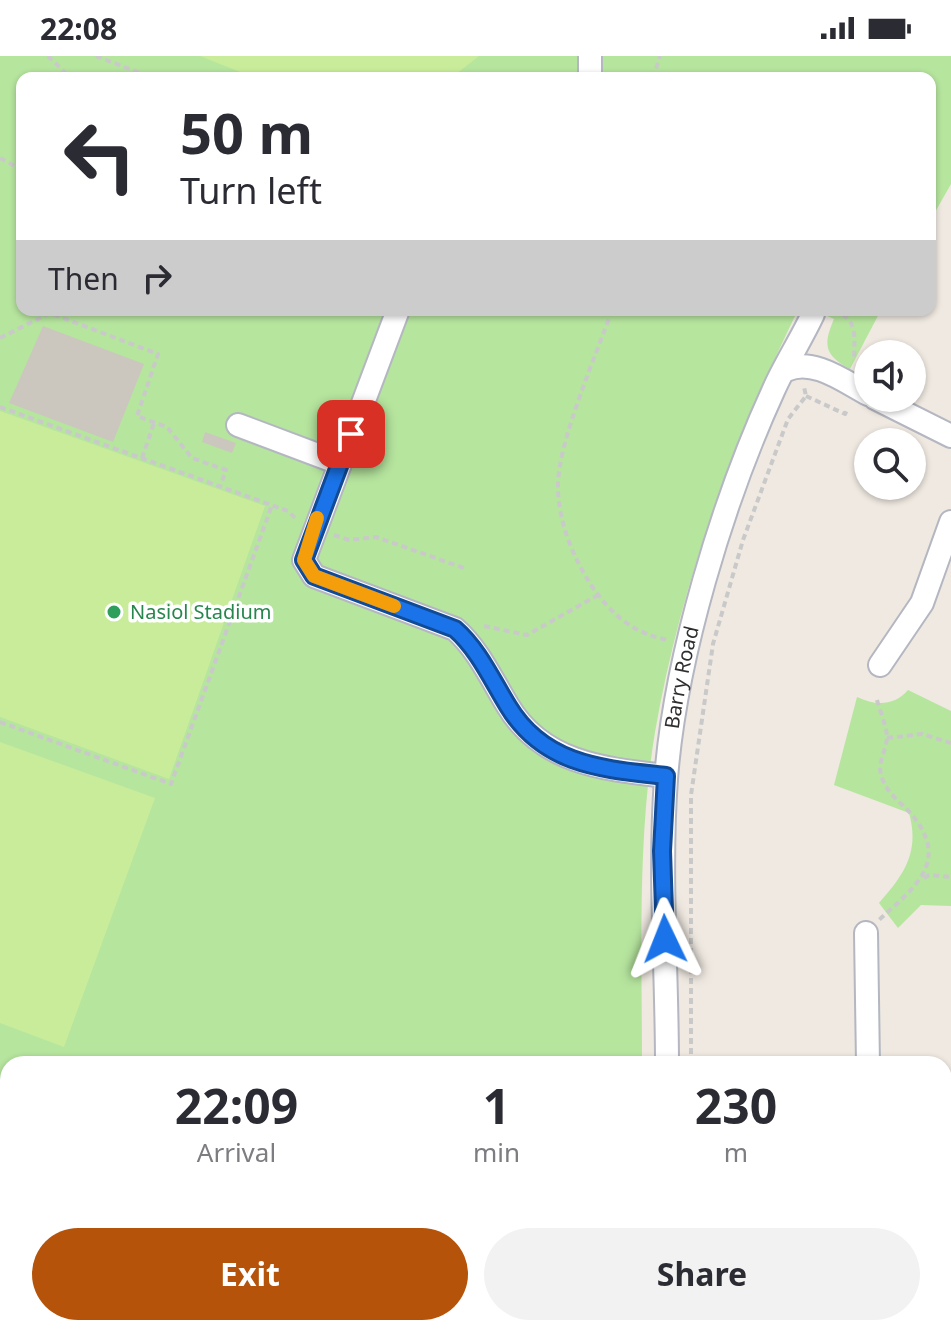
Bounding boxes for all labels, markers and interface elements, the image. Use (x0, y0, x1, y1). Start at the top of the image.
text: 22:08 (40, 8, 117, 49)
text: 50 m (180, 94, 313, 170)
icon: left (48, 104, 152, 208)
text: Turn left (180, 166, 322, 215)
icon: right (135, 256, 179, 300)
text: Then (48, 258, 119, 299)
map controls (854, 340, 926, 500)
button: sound (854, 340, 926, 412)
pin (317, 400, 385, 468)
icon: arrive (329, 412, 373, 456)
button: search (854, 428, 926, 500)
place label: Nasiol Stadium (130, 598, 272, 625)
marker: Nasiol Stadium (105, 603, 123, 621)
street label: Barry Road (658, 623, 705, 731)
position arrow (623, 897, 707, 981)
text: 22:09 (175, 1073, 298, 1138)
text: 1 (483, 1073, 510, 1138)
text: 230 (695, 1073, 777, 1138)
text: Arrival (197, 1134, 276, 1170)
text: min (473, 1134, 520, 1170)
text: m (724, 1134, 748, 1170)
button: Exit (32, 1228, 468, 1320)
button: Share (484, 1228, 920, 1320)

